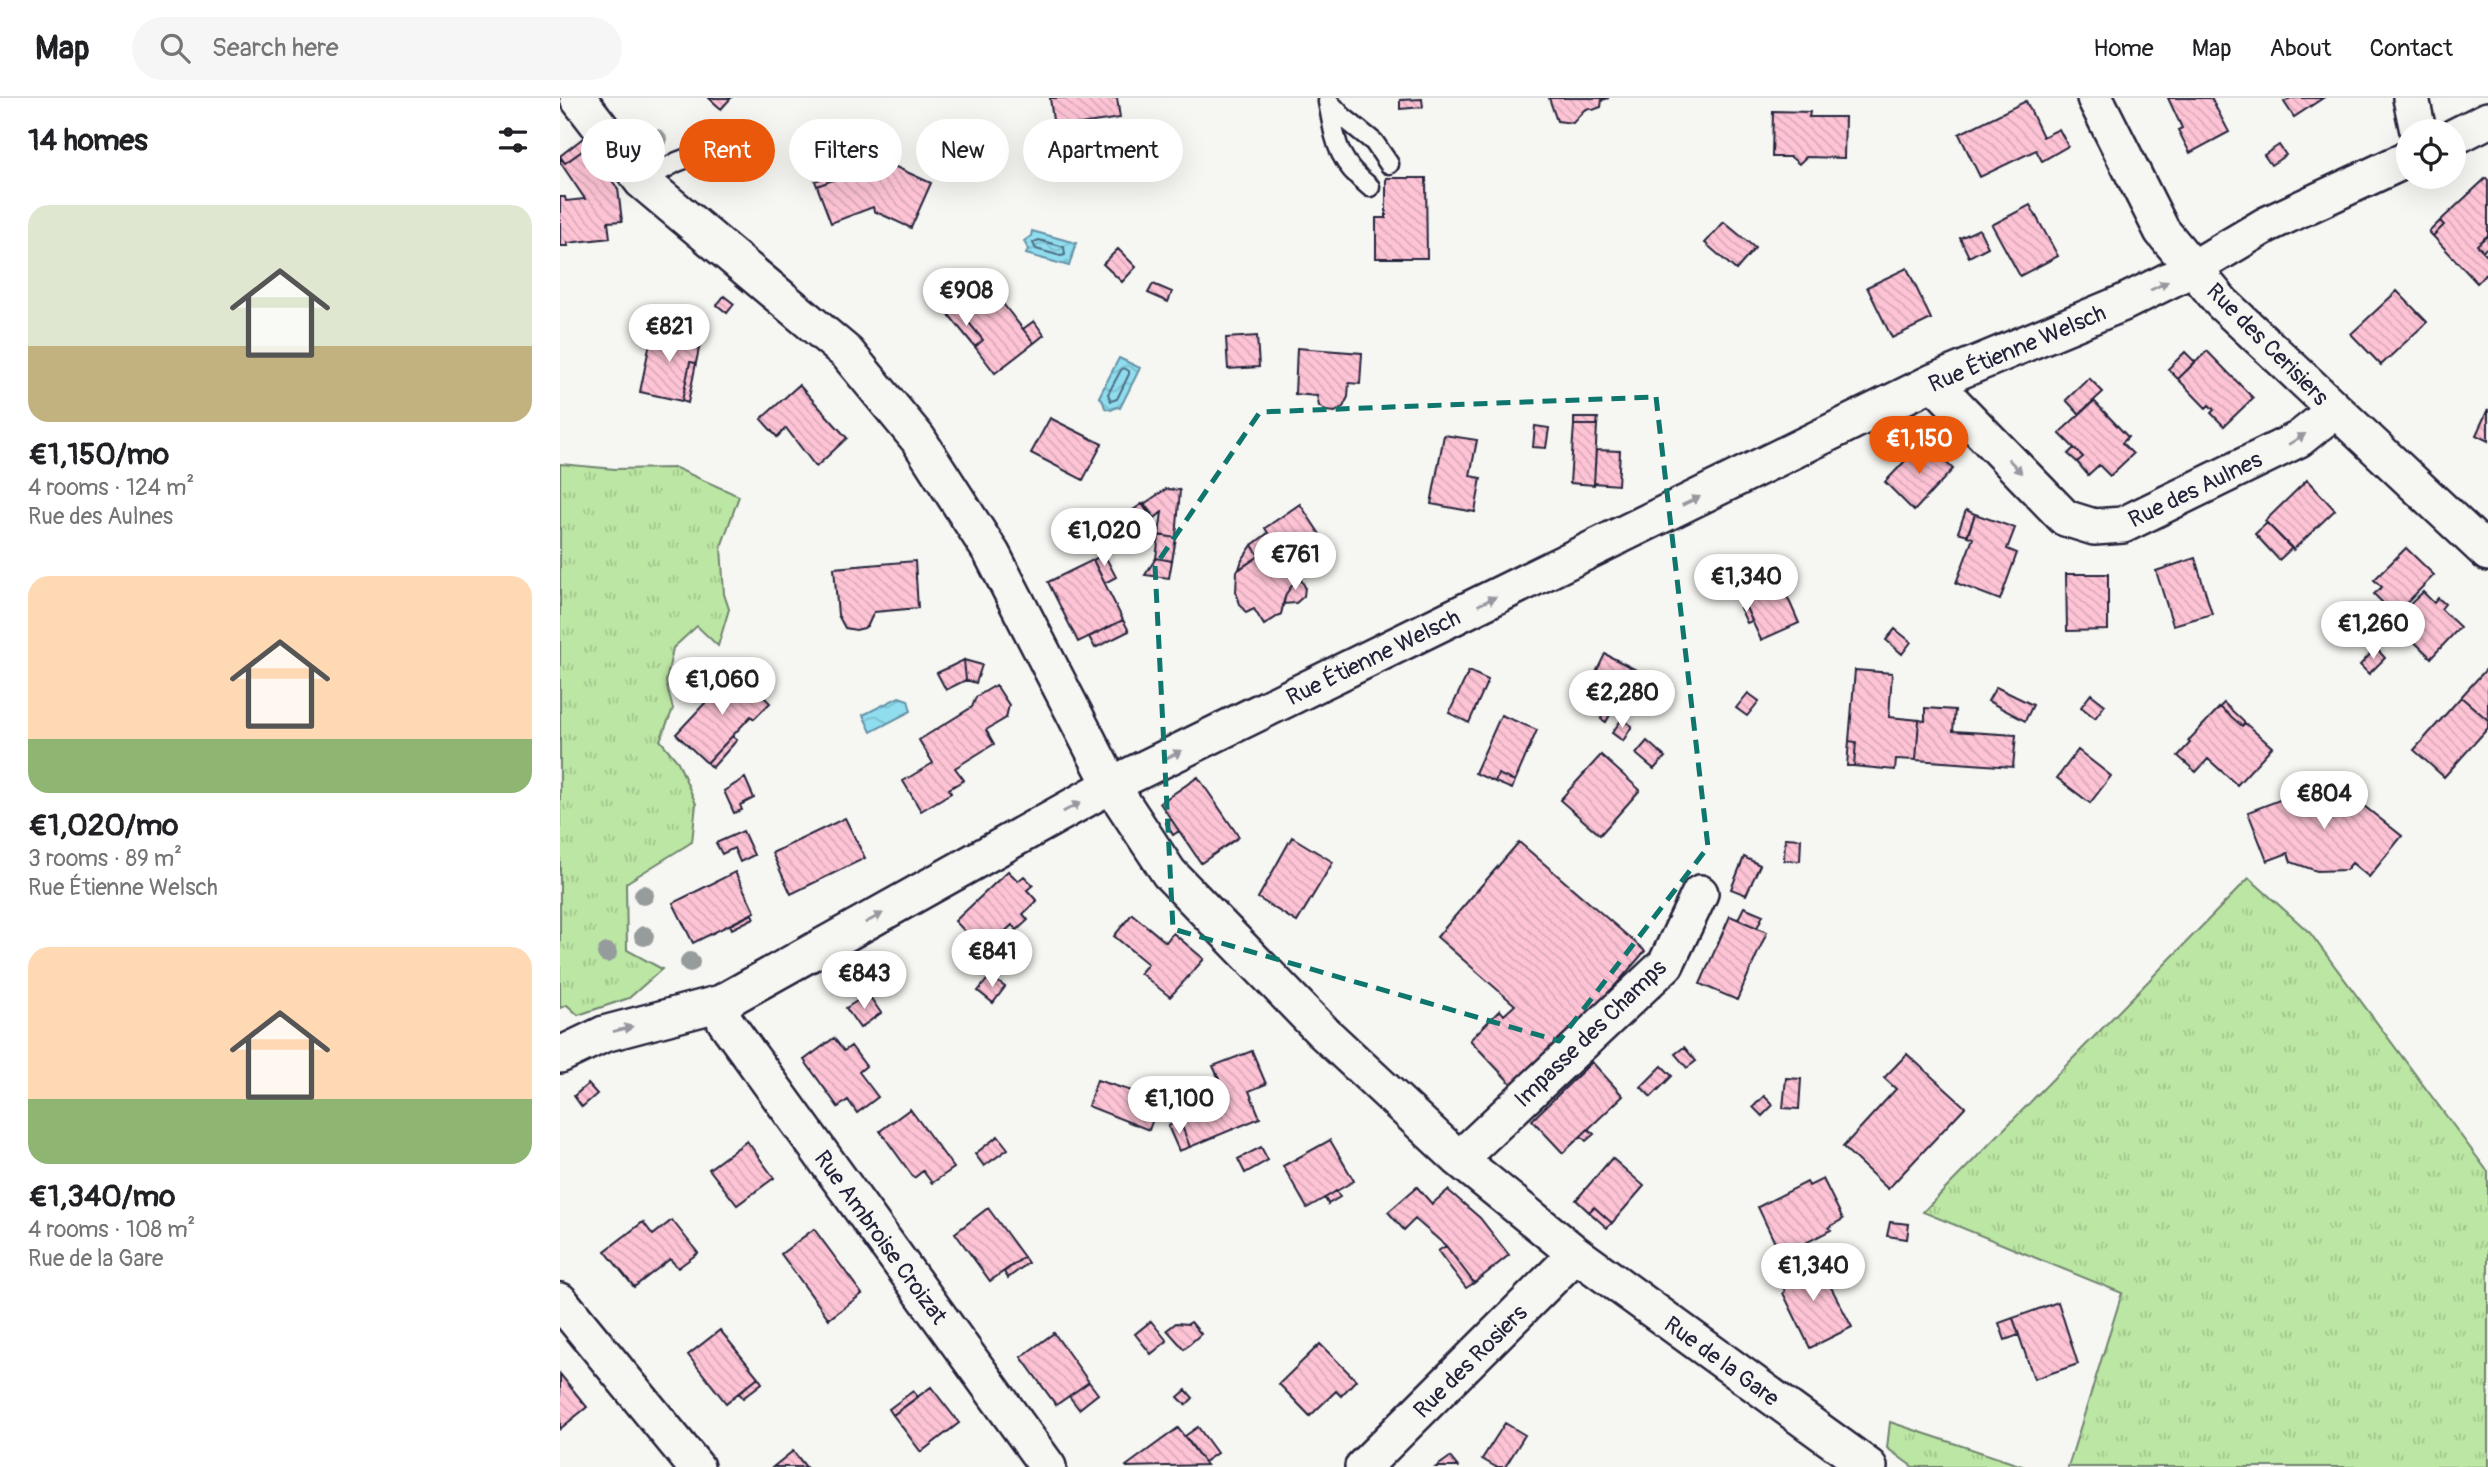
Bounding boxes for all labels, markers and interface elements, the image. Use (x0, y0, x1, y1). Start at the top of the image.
search box (132, 17, 622, 80)
text: Map (35, 28, 90, 69)
icon: search (156, 29, 194, 67)
text: Search here (212, 32, 339, 64)
text: Home (2093, 34, 2154, 63)
text: Map (2192, 34, 2232, 63)
text: About (2270, 34, 2332, 63)
text: Contact (2370, 34, 2453, 63)
chip: Buy (581, 119, 665, 182)
chip: Rent (679, 119, 775, 182)
chip: Filters (789, 119, 902, 182)
chip: New (916, 119, 1009, 182)
chip: Apartment (1023, 119, 1183, 182)
map controls (2396, 119, 2466, 189)
button: locate (2396, 119, 2466, 189)
icon: filters (494, 121, 532, 159)
text: 14 homes (28, 122, 148, 159)
icon: home (217, 250, 343, 376)
pin: €908 (925, 268, 1007, 328)
text: €908 (939, 276, 993, 305)
street label: Rue des Cerisiers (2200, 277, 2335, 412)
one-way arrow (2149, 280, 2169, 291)
street label: Rue Étienne Welsch (1924, 298, 2110, 399)
pin: €821 (628, 304, 710, 364)
text: €821 (645, 312, 693, 341)
pin: €1,150 (1862, 416, 1976, 476)
text: €1,150 (1885, 424, 1953, 453)
one-way arrow (2287, 432, 2307, 445)
text: €1,150/mo (28, 436, 169, 473)
street label: Rue des Aulnes (2124, 445, 2267, 534)
one-way arrow (2006, 458, 2023, 474)
text: 4 rooms · 124 m² (28, 473, 194, 502)
one-way arrow (1681, 495, 1701, 506)
text: Rue des Aulnes (28, 502, 173, 531)
pin: €1,020 (1047, 508, 1161, 568)
text: €1,020 (1067, 516, 1141, 545)
pin: €761 (1254, 532, 1336, 592)
text: €761 (1270, 540, 1320, 569)
pin: €1,340 (1689, 554, 1803, 614)
text: €1,340 (1710, 562, 1782, 591)
one-way arrow (1477, 595, 1497, 607)
pin: €1,260 (2316, 602, 2430, 661)
street label: Rue Étienne Welsch (1282, 603, 1465, 712)
text: €1,260 (2337, 609, 2409, 638)
icon: home (217, 621, 343, 747)
pin: €1,060 (665, 658, 779, 717)
text: €1,060 (685, 665, 759, 694)
pin: €2,280 (1565, 670, 1679, 730)
text: €2,280 (1585, 678, 1659, 707)
one-way arrow (1163, 749, 1183, 761)
pin: €804 (2283, 772, 2365, 831)
text: €804 (2296, 779, 2352, 808)
one-way arrow (1063, 801, 1082, 813)
text: €1,020/mo (28, 807, 178, 844)
text: 3 rooms · 89 m² (28, 844, 182, 873)
text: Rue Étienne Welsch (28, 873, 218, 902)
one-way arrow (864, 912, 884, 924)
pin: €841 (951, 930, 1033, 989)
text: €841 (967, 937, 1017, 966)
pin: €843 (823, 951, 905, 1011)
street label: Impasse des Champs (1508, 953, 1673, 1114)
text: €843 (838, 959, 890, 988)
icon: home (217, 992, 343, 1118)
one-way arrow (613, 1024, 634, 1034)
pin: €1,100 (1122, 1076, 1236, 1136)
text: €1,100 (1144, 1084, 1214, 1113)
street label: Rue Ambroise Croizat (808, 1145, 954, 1330)
text: €1,340/mo (28, 1178, 175, 1215)
text: 4 rooms · 108 m² (28, 1215, 195, 1244)
text: Rue de la Gare (28, 1244, 163, 1273)
pin: €1,340 (1756, 1244, 1870, 1303)
text: €1,340 (1777, 1251, 1849, 1280)
street label: Rue des Rosiers (1407, 1298, 1533, 1424)
street label: Rue de la Gare (1658, 1310, 1785, 1413)

